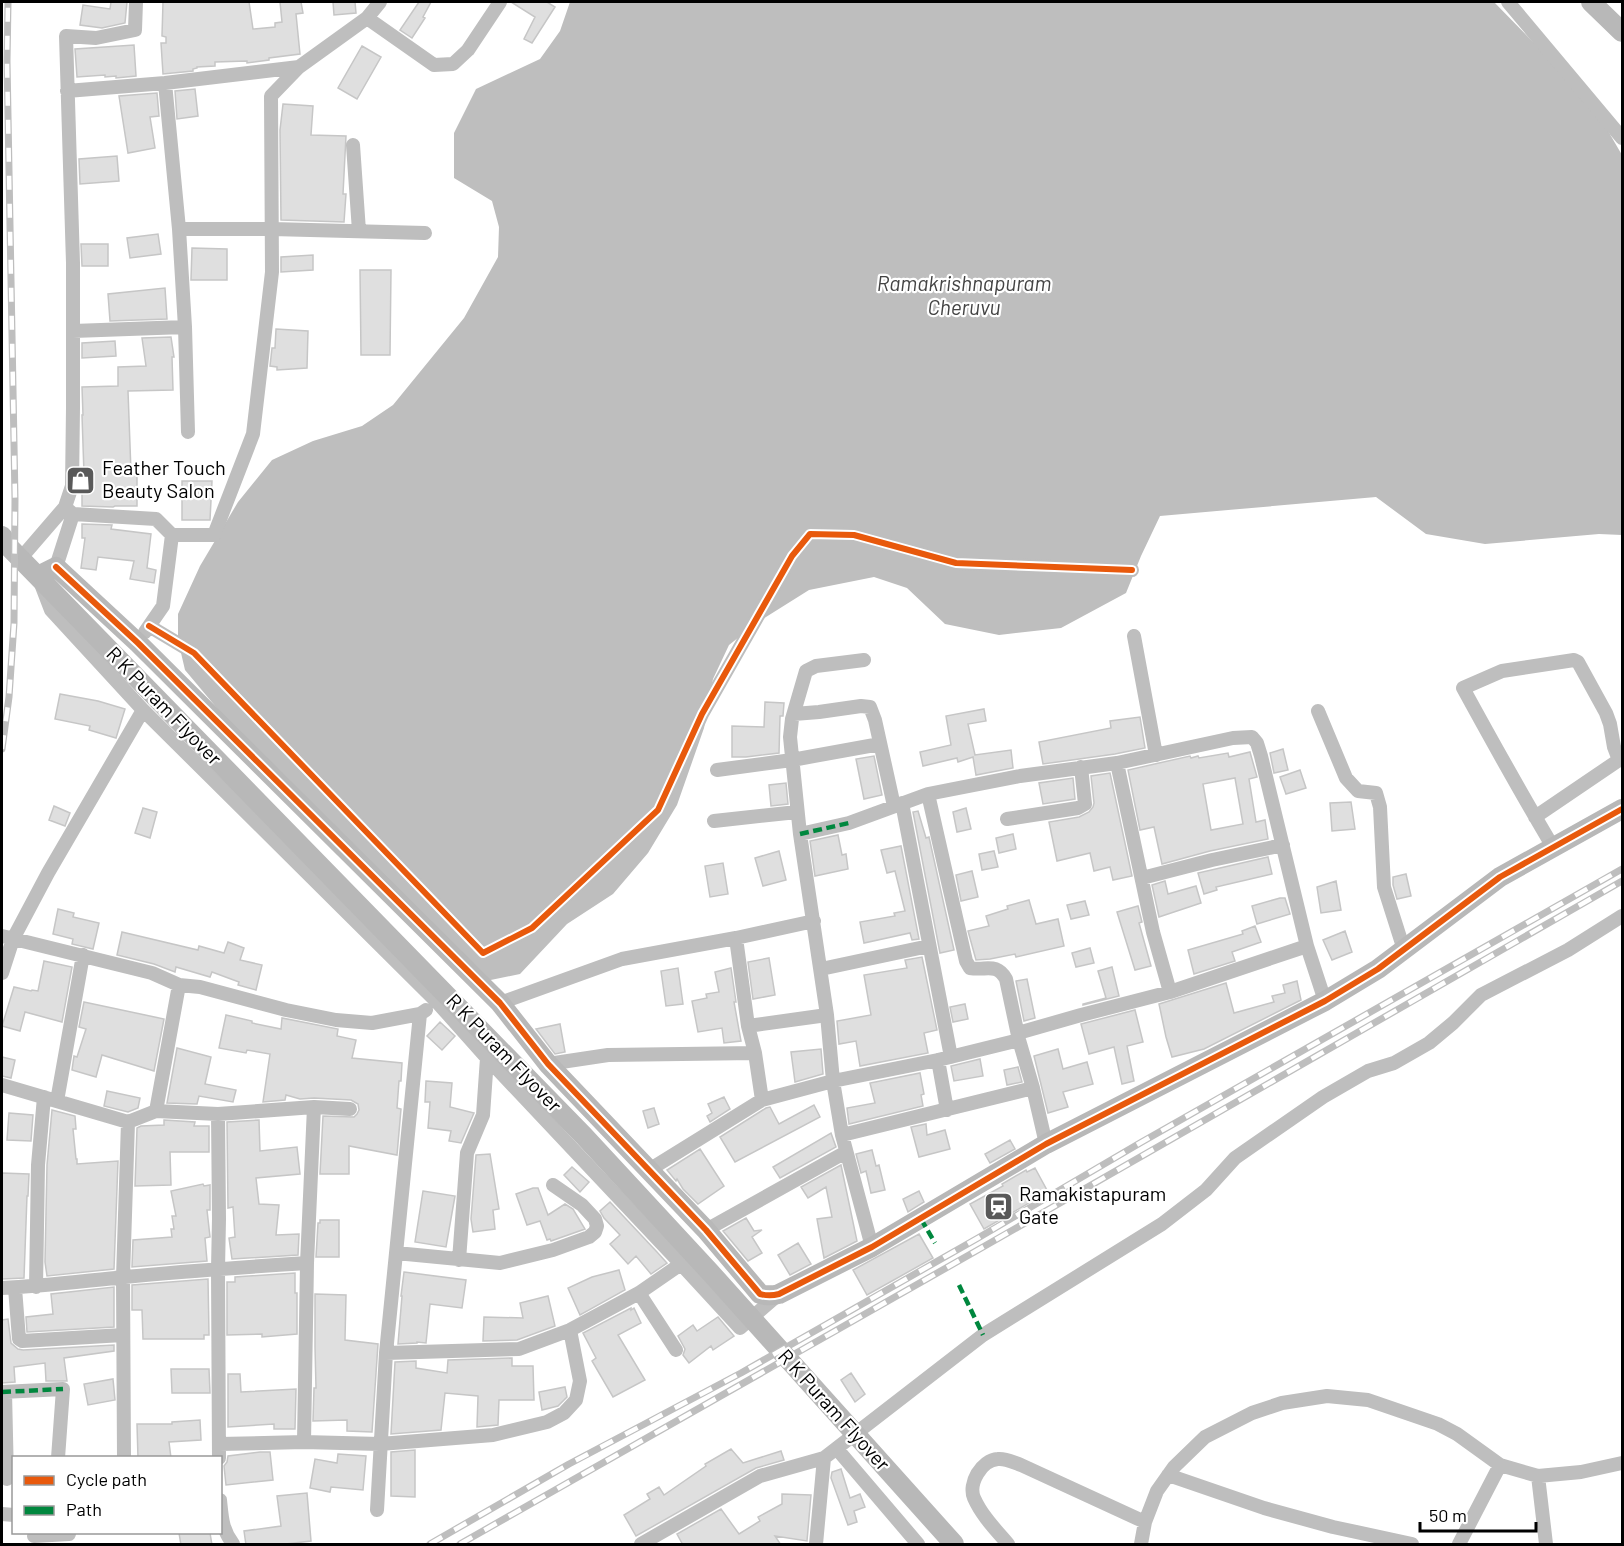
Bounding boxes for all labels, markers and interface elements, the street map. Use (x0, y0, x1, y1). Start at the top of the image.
water label: Ramakrishnapuram Cheruvu (877, 270, 1051, 319)
place label: Feather Touch Beauty Salon (102, 455, 226, 502)
shop icon: Feather Touch Beauty Salon (65, 464, 97, 496)
street label: R K Puram Flyover (102, 641, 227, 770)
street label: R K Puram Flyover (442, 988, 567, 1117)
place label: Ramakistapuram Gate (1019, 1181, 1166, 1228)
station icon: Ramakistapuram Gate (982, 1190, 1014, 1222)
street label: R K Puram Flyover (774, 1344, 896, 1475)
legend (12, 1456, 222, 1534)
text: Cycle path (66, 1468, 147, 1490)
scale bar (1420, 1495, 1536, 1533)
text: Path (66, 1498, 102, 1520)
text: 50 m (1429, 1504, 1467, 1526)

